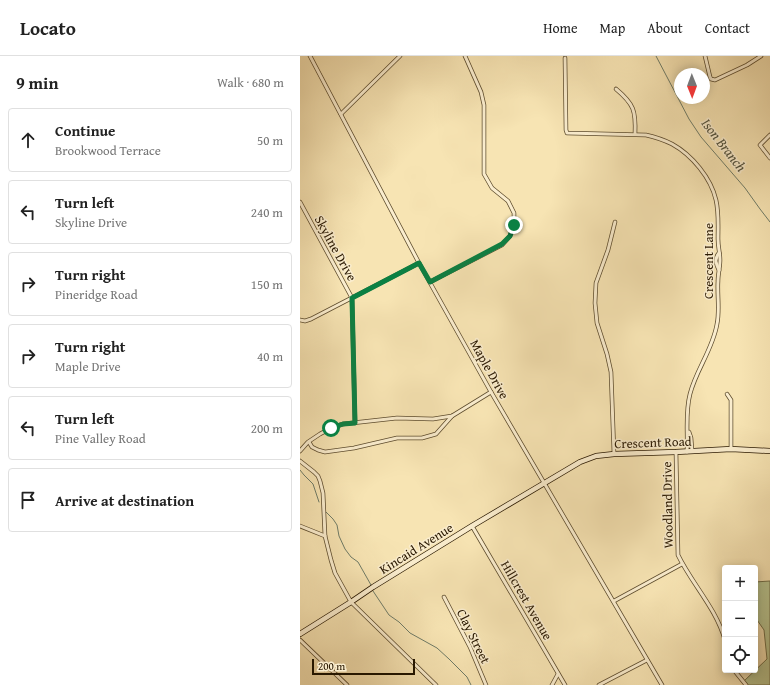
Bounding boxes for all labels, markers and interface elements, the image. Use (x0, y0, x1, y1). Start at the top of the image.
text: Locato (20, 14, 76, 42)
text: Home (543, 18, 578, 38)
text: Map (600, 18, 625, 38)
text: About (647, 18, 683, 38)
text: Contact (705, 18, 750, 38)
north arrow (674, 68, 710, 104)
text: 9 min (16, 70, 58, 95)
text: Walk · 680 m (217, 73, 284, 92)
water label: Ison Branch (697, 114, 751, 176)
text: Continue (55, 120, 116, 141)
icon: ahead (17, 129, 39, 151)
text: 50 m (257, 131, 283, 150)
text: Brookwood Terrace (55, 141, 161, 160)
text: Turn left (55, 192, 114, 213)
icon: left (17, 201, 39, 223)
text: 240 m (251, 203, 283, 222)
street label: Skyline Drive (310, 212, 361, 284)
text: Skyline Drive (55, 213, 127, 232)
route end (505, 216, 523, 234)
street label: Crescent Lane (699, 223, 718, 299)
text: Turn right (55, 264, 126, 285)
icon: right (17, 273, 39, 295)
text: 150 m (251, 275, 283, 294)
text: Pineridge Road (55, 285, 138, 304)
text: Turn right (55, 336, 126, 357)
street label: Maple Drive (465, 336, 514, 403)
icon: right (17, 345, 39, 367)
text: 40 m (257, 347, 283, 366)
text: Maple Drive (55, 357, 121, 376)
text: Turn left (55, 408, 114, 429)
icon: left (17, 417, 39, 439)
text: 200 m (251, 419, 283, 438)
route start (322, 419, 340, 437)
text: Pine Valley Road (55, 429, 146, 448)
street label: Crescent Road (614, 432, 692, 453)
street label: Woodland Drive (657, 461, 678, 549)
icon: arrive (17, 489, 39, 511)
text: Arrive at destination (55, 490, 194, 511)
street label: Kincaid Avenue (376, 518, 457, 579)
street label: Hillcrest Avenue (496, 557, 557, 644)
map controls (722, 565, 758, 673)
button: + (722, 565, 758, 601)
button: − (722, 601, 758, 637)
street label: Clay Street (452, 605, 495, 667)
button: locate (722, 637, 758, 673)
scale bar (312, 657, 415, 676)
text: 200 m (318, 658, 345, 674)

